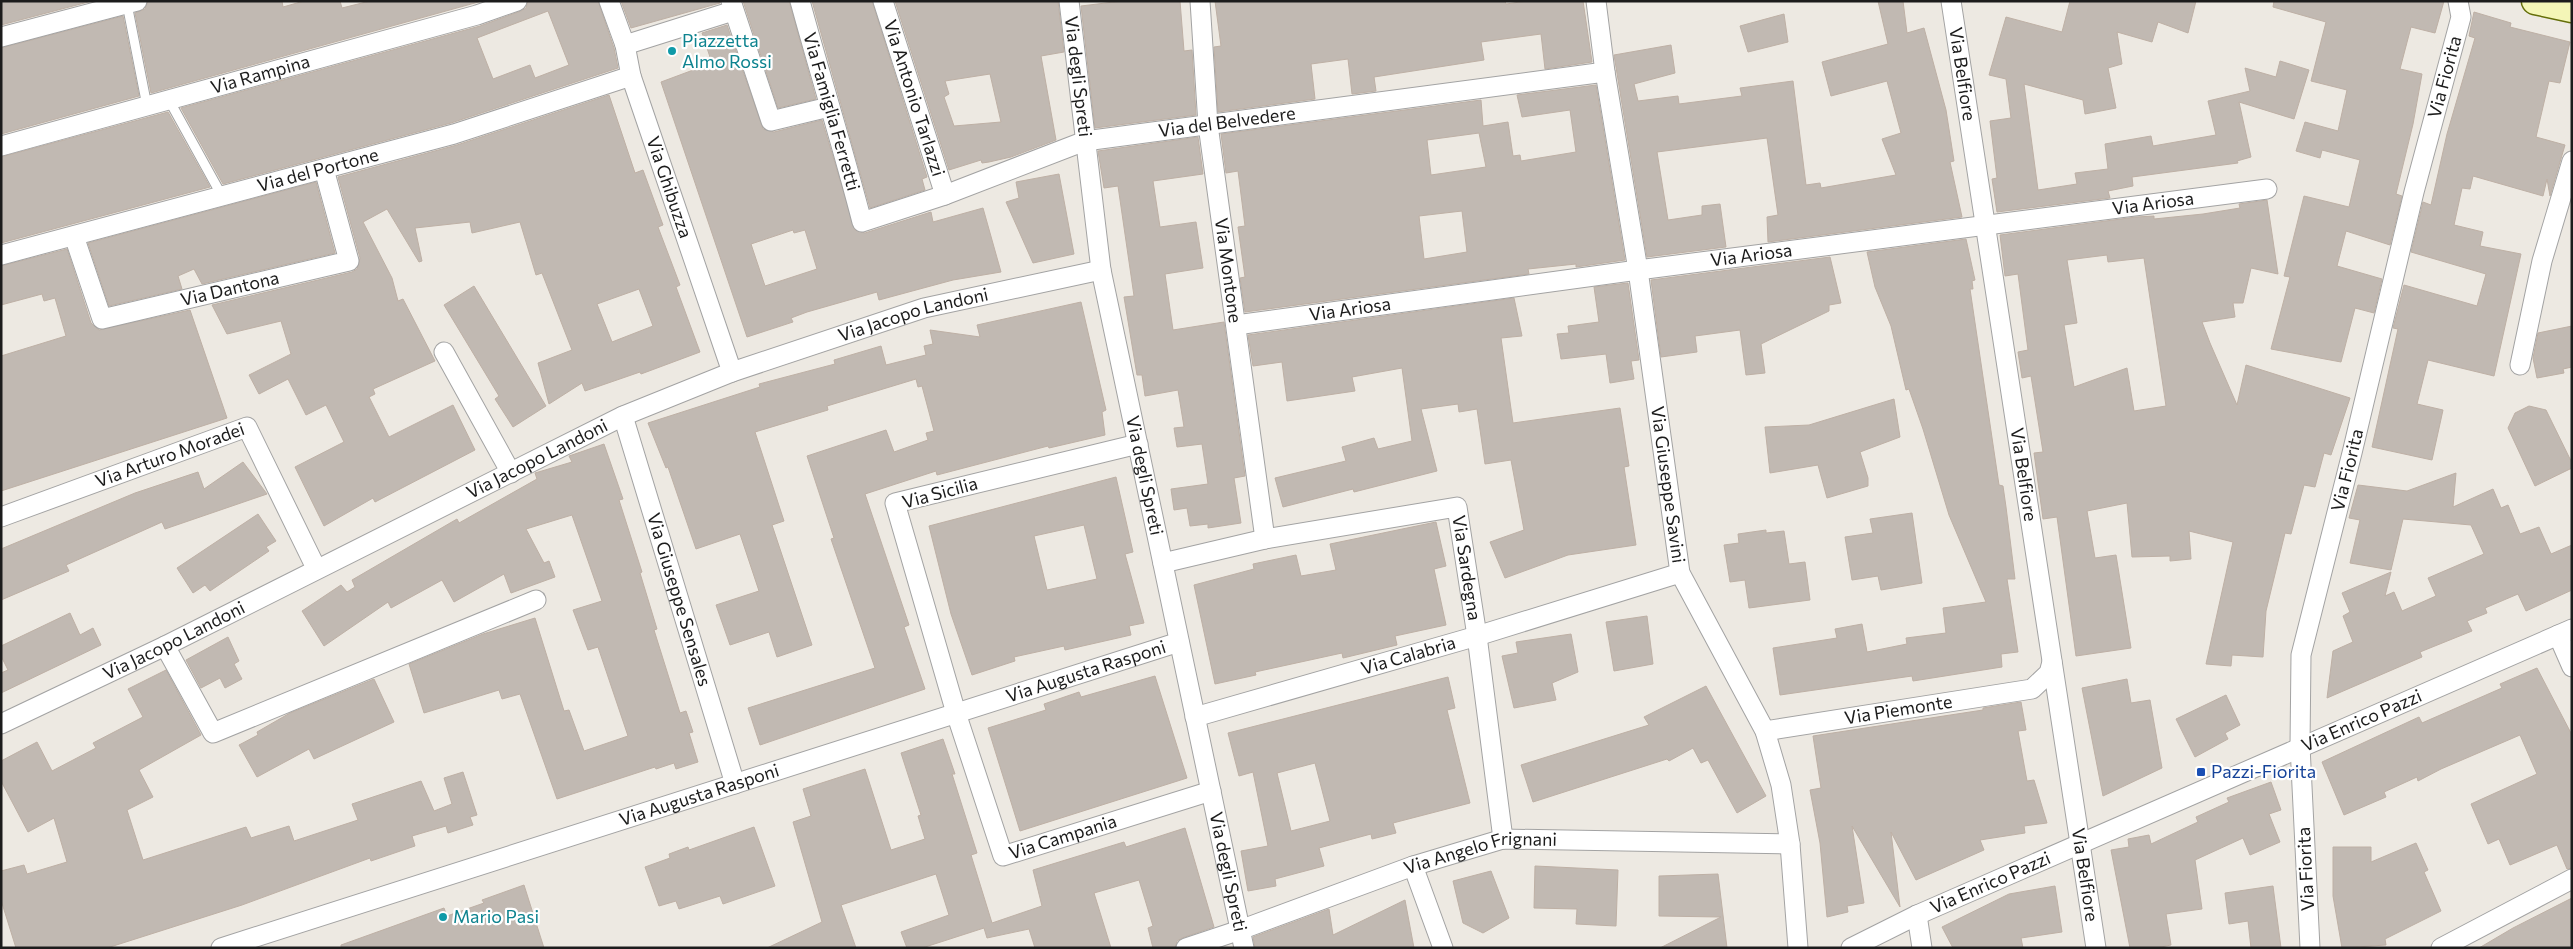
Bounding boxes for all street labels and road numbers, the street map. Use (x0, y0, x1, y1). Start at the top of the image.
street label: Via degli Spreti (1061, 15, 1097, 138)
street label: Via Antonio Tarlazzi (880, 17, 950, 179)
street label: Via Belfiore (1945, 26, 1981, 122)
street label: Via Famiglia Ferretti (799, 30, 865, 193)
street label: Via Fiorita (2422, 33, 2465, 120)
street label: Via Rampina (208, 50, 312, 98)
street label: Via del Belvedere (1157, 101, 1297, 141)
street label: Via Ghibuzza (642, 133, 697, 241)
street label: Via del Portone (255, 143, 381, 196)
street label: Via Ariosa (2111, 187, 2195, 219)
street label: Via Montone (1211, 216, 1247, 324)
street label: Via Ariosa (1709, 238, 1793, 271)
street label: Via Dantona (178, 266, 281, 310)
street label: Via Jacopo Landoni (835, 282, 990, 346)
street label: Via Ariosa (1308, 292, 1392, 325)
street label: Via Giuseppe Savini (1647, 405, 1691, 564)
street label: Via Jacopo Landoni (462, 414, 611, 503)
street label: Via degli Spreti (1122, 414, 1169, 537)
street label: Via Arturo Moradei (92, 417, 247, 492)
street label: Via Belfiore (2006, 426, 2043, 523)
street label: Via Fiorita (2326, 426, 2367, 513)
street label: Via Sicilia (900, 471, 980, 513)
street label: Via Giuseppe Sensales (643, 510, 717, 689)
street label: Via Sardegna (1448, 514, 1486, 622)
street label: Via Jacopo Landoni (99, 596, 248, 684)
street label: Via Calabria (1358, 631, 1458, 679)
street label: Via Augusta Rasponi (1003, 635, 1168, 707)
street label: Via Enrico Pazzi (2298, 684, 2425, 756)
street label: Via Piemonte (1843, 690, 1954, 728)
street label: Via Augusta Rasponi (616, 758, 782, 830)
street label: Via Campania (1006, 809, 1119, 864)
street label: Via degli Spreti (1206, 810, 1252, 933)
street label: Via Belfiore (2068, 826, 2104, 923)
street label: Via Fiorita (2292, 826, 2318, 912)
street label: Via Angelo Frignani (1401, 827, 1557, 878)
street label: Via Enrico Pazzi (1927, 846, 2054, 918)

